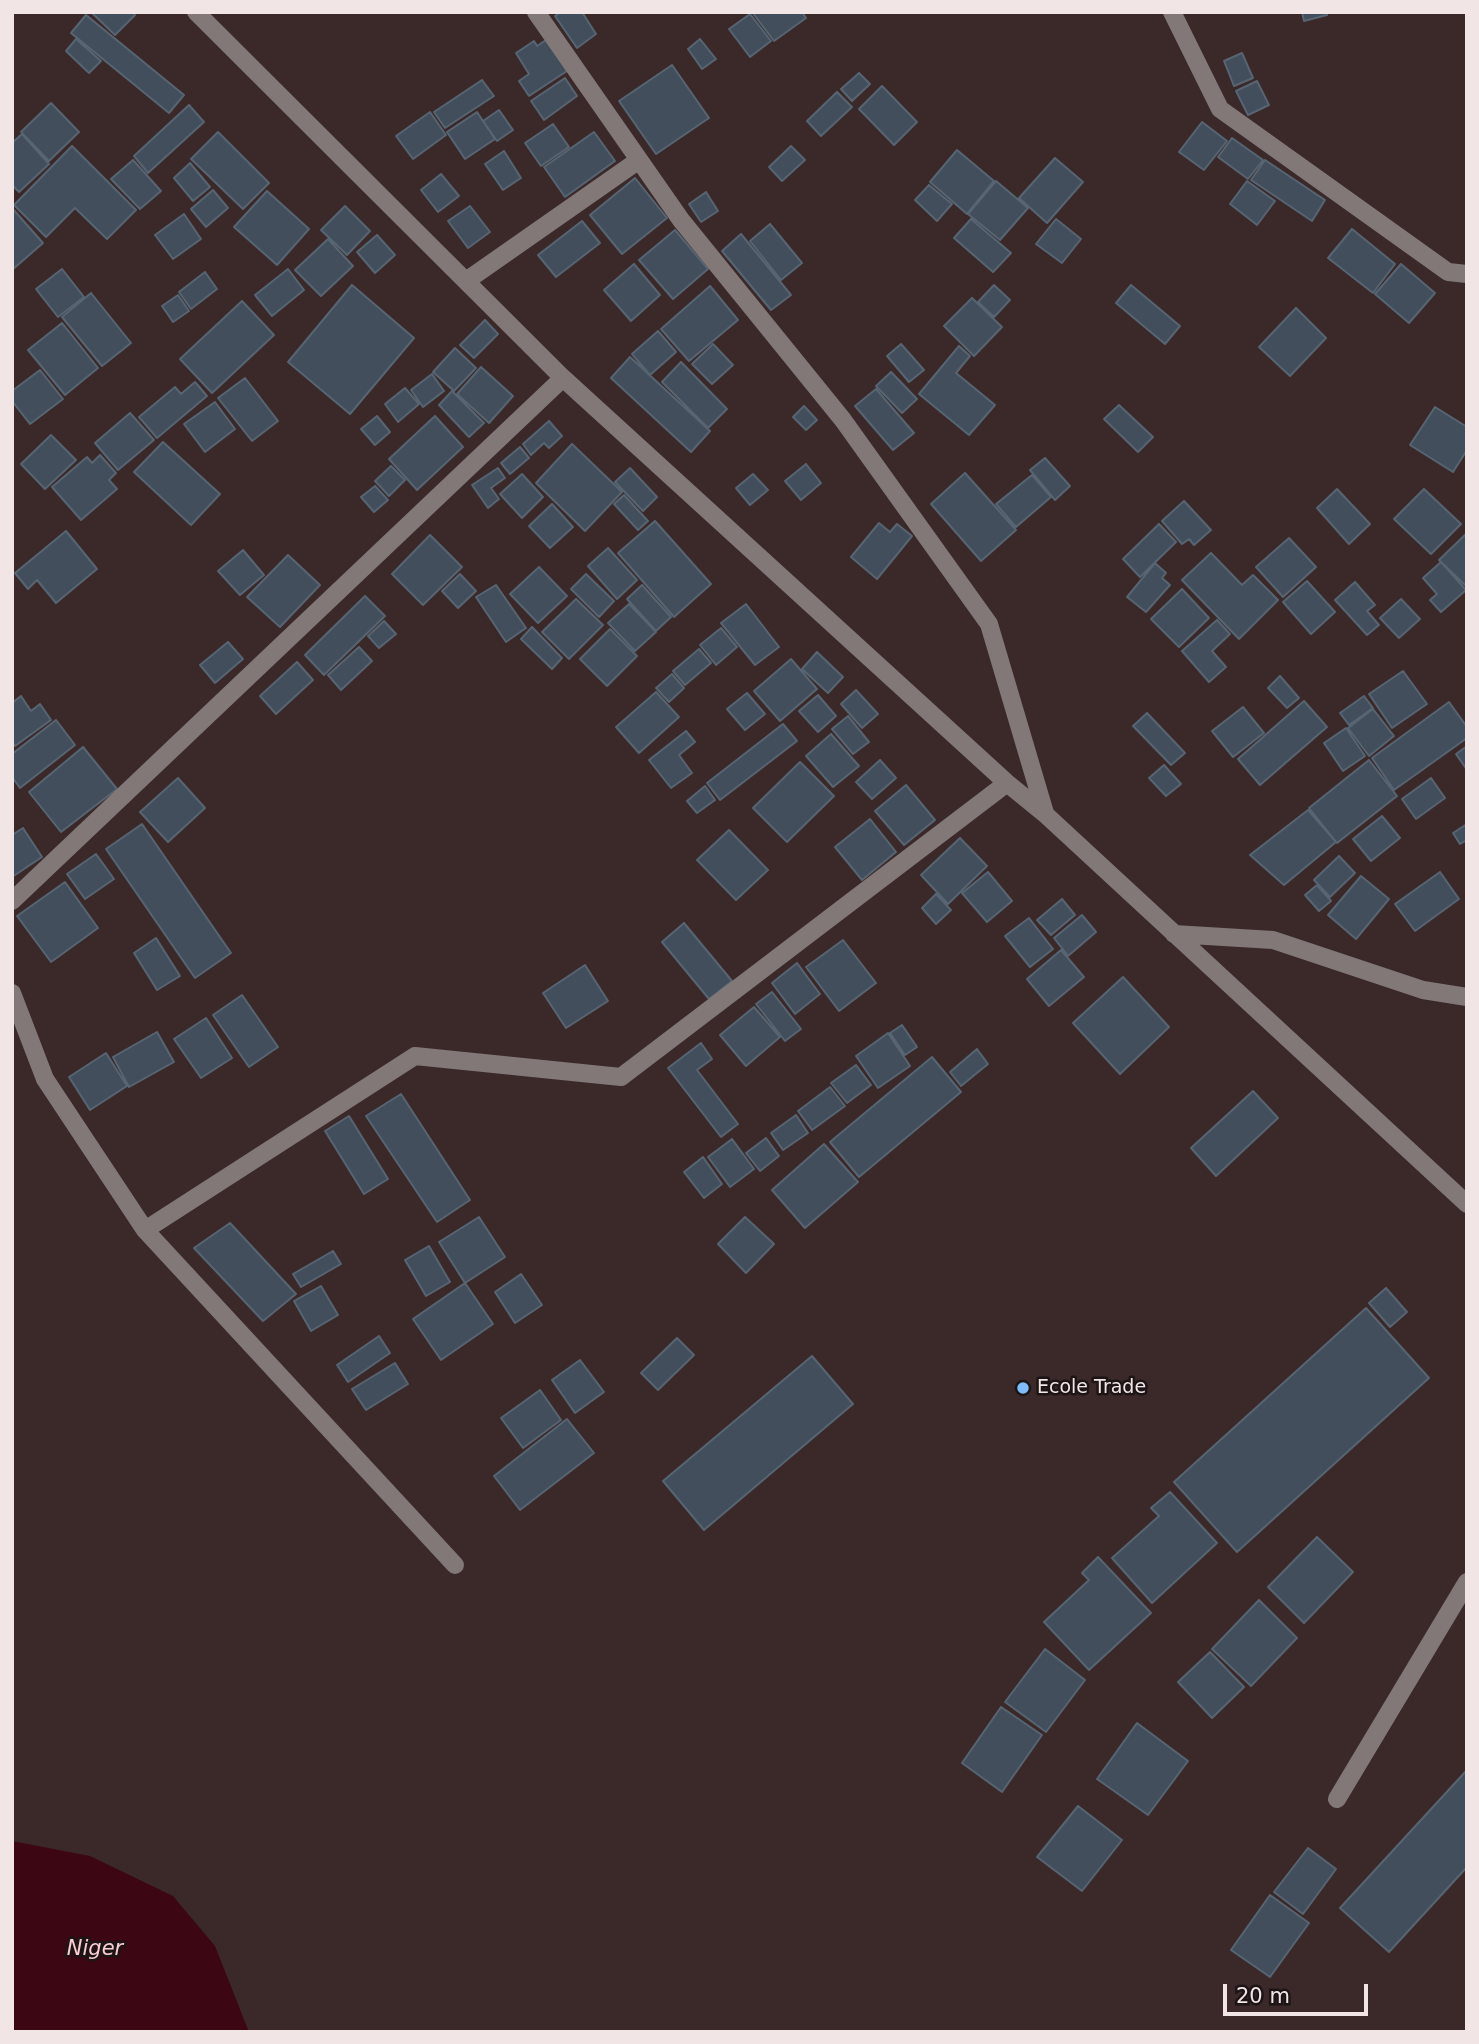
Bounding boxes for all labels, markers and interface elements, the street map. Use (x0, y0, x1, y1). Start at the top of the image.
place label: Ecole Trade (1037, 1377, 1146, 1399)
marker: Ecole Trade (1015, 1380, 1031, 1396)
water label: Niger (67, 1937, 123, 1963)
scale bar (1227, 1970, 1372, 2014)
text: 20 m (1236, 1984, 1290, 2008)

